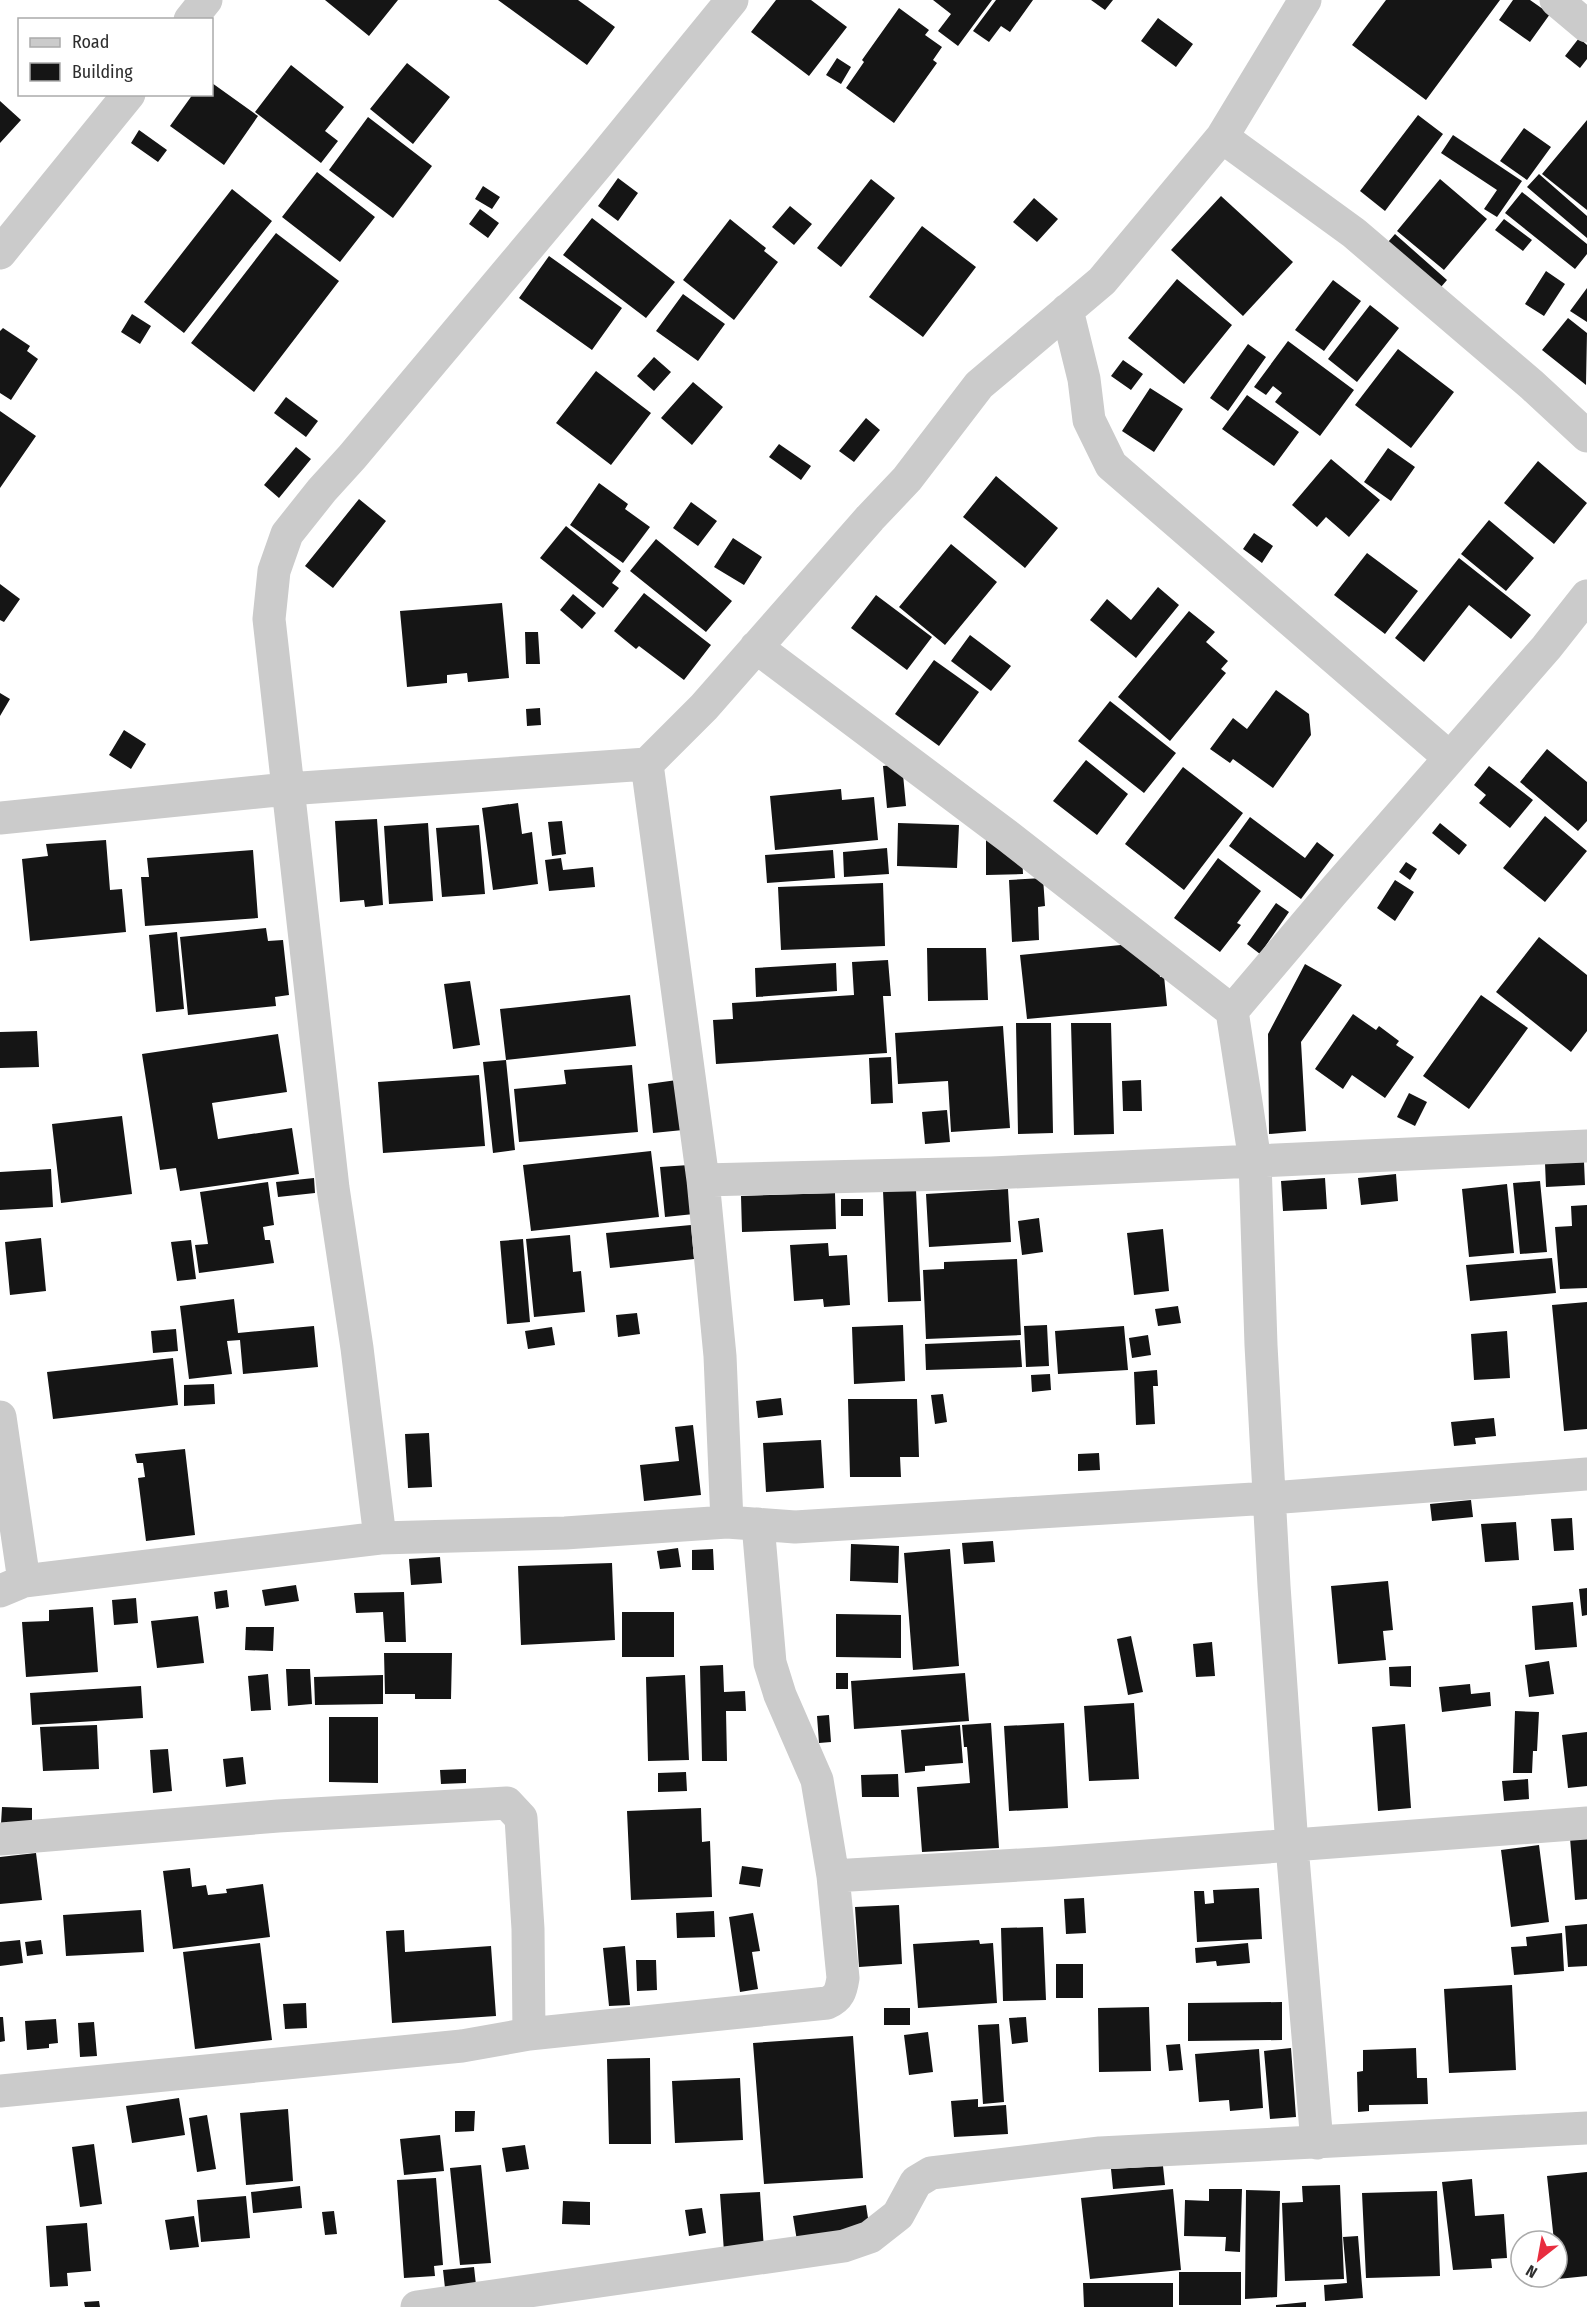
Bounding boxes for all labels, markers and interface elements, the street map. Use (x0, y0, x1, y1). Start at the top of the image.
legend (18, 18, 213, 96)
text: Road (72, 31, 109, 53)
text: Building (72, 61, 133, 83)
north arrow (1509, 2229, 1569, 2289)
text: N (1523, 2261, 1541, 2282)

